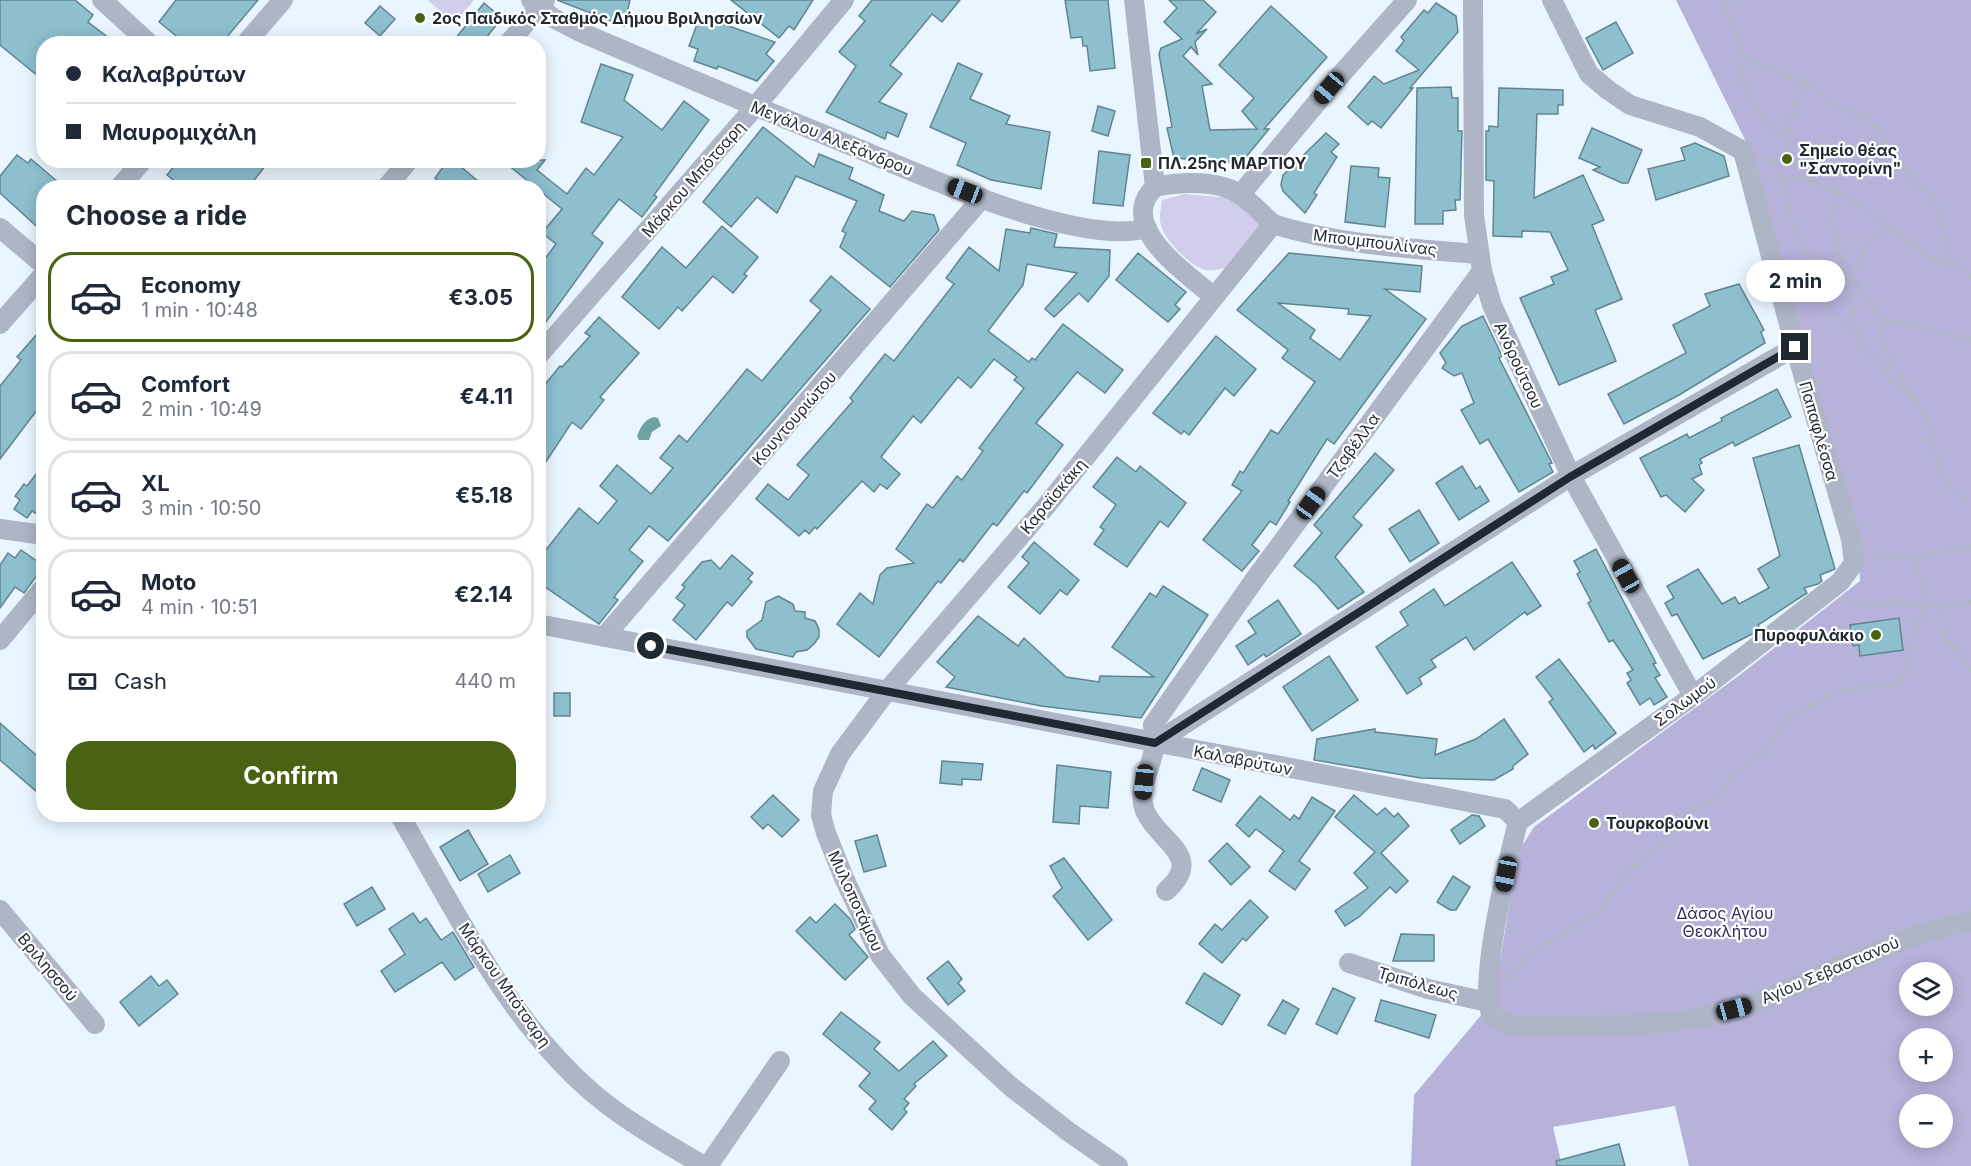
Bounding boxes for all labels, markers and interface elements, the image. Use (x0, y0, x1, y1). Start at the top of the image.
place label: 2ος Παιδικός Σταθμός Δήμου Βριλησσίων (432, 8, 763, 28)
marker: 2ος Παιδικός Σταθμός Δήμου Βριλησσίων (413, 11, 427, 25)
text: Καλαβρύτων (102, 61, 246, 87)
car (1311, 68, 1347, 108)
street label: Μεγάλου Αλεξάνδρου (748, 96, 916, 180)
street label: Μάρκου Μπότσαρη (637, 117, 749, 241)
text: Μαυρομιχάλη (102, 119, 257, 145)
place label: Σημείο θέας "Σαντορίνη" (1799, 140, 1901, 178)
marker: Σημείο θέας "Σαντορίνη" (1780, 152, 1794, 166)
place label: ΠΛ.25ης ΜΑΡΤΙΟΥ (1158, 153, 1307, 173)
marker: ΠΛ.25ης ΜΑΡΤΙΟΥ (1139, 156, 1153, 170)
car (945, 176, 985, 206)
text: Choose a ride (66, 199, 247, 232)
street label: Μπουμπουλίνας (1312, 224, 1438, 260)
callout: 2 min (1746, 260, 1844, 302)
text: 2 min (1769, 269, 1822, 293)
icon: car (69, 270, 123, 324)
text: Economy (141, 272, 241, 298)
text: €3.05 (449, 284, 513, 310)
text: 1 min · 10:48 (141, 298, 258, 322)
street label: Ανδρούτσου (1490, 318, 1548, 412)
route end (1781, 333, 1808, 360)
street label: Κουντουριώτου (748, 367, 840, 469)
icon: car (69, 369, 123, 423)
text: Comfort (141, 371, 230, 397)
street label: Παπαφλέσσα (1795, 379, 1843, 483)
text: €4.11 (459, 383, 513, 409)
text: 2 min · 10:49 (141, 397, 262, 421)
street label: Τζαβέλλα (1322, 409, 1384, 483)
street label: Καραϊσκάκη (1016, 454, 1090, 538)
icon: car (69, 468, 123, 522)
text: XL (141, 470, 170, 496)
text: €5.18 (455, 482, 513, 508)
car (1293, 483, 1329, 523)
text: 3 min · 10:50 (141, 496, 261, 520)
car (1609, 556, 1643, 596)
icon: car (69, 567, 123, 621)
text: Moto (141, 569, 196, 595)
text: €2.14 (454, 581, 513, 607)
text: 4 min · 10:51 (141, 595, 258, 619)
place label: Πυροφυλάκιο (1754, 625, 1864, 645)
marker: Πυροφυλάκιο (1869, 628, 1883, 642)
route start (637, 632, 664, 659)
icon: cash (66, 665, 99, 698)
text: Cash (114, 668, 167, 694)
text: 440 m (454, 669, 516, 693)
street label: Σολωμού (1650, 672, 1720, 730)
button: Confirm (66, 741, 516, 810)
street label: Καλαβρύτων (1192, 741, 1294, 779)
car (1133, 763, 1155, 801)
place label: Τουρκοβούνι (1606, 813, 1709, 833)
marker: Τουρκοβούνι (1587, 816, 1601, 830)
street label: Μυλοποτάμου (824, 847, 888, 955)
car (1494, 855, 1518, 893)
park label: Δάσος Αγίου Θεοκλήτου (1676, 903, 1774, 941)
street label: Μάρκου Μπότσαρη (455, 919, 555, 1051)
street label: Βριλησσού (14, 929, 82, 1005)
street label: Αγίου Σεβαστιανού (1758, 932, 1902, 1008)
street label: Τριπόλεως (1376, 962, 1460, 1004)
map controls (1899, 962, 1953, 1148)
button: layers (1899, 962, 1953, 1016)
car (1714, 996, 1754, 1022)
button: + (1899, 1028, 1953, 1082)
button: − (1899, 1094, 1953, 1148)

